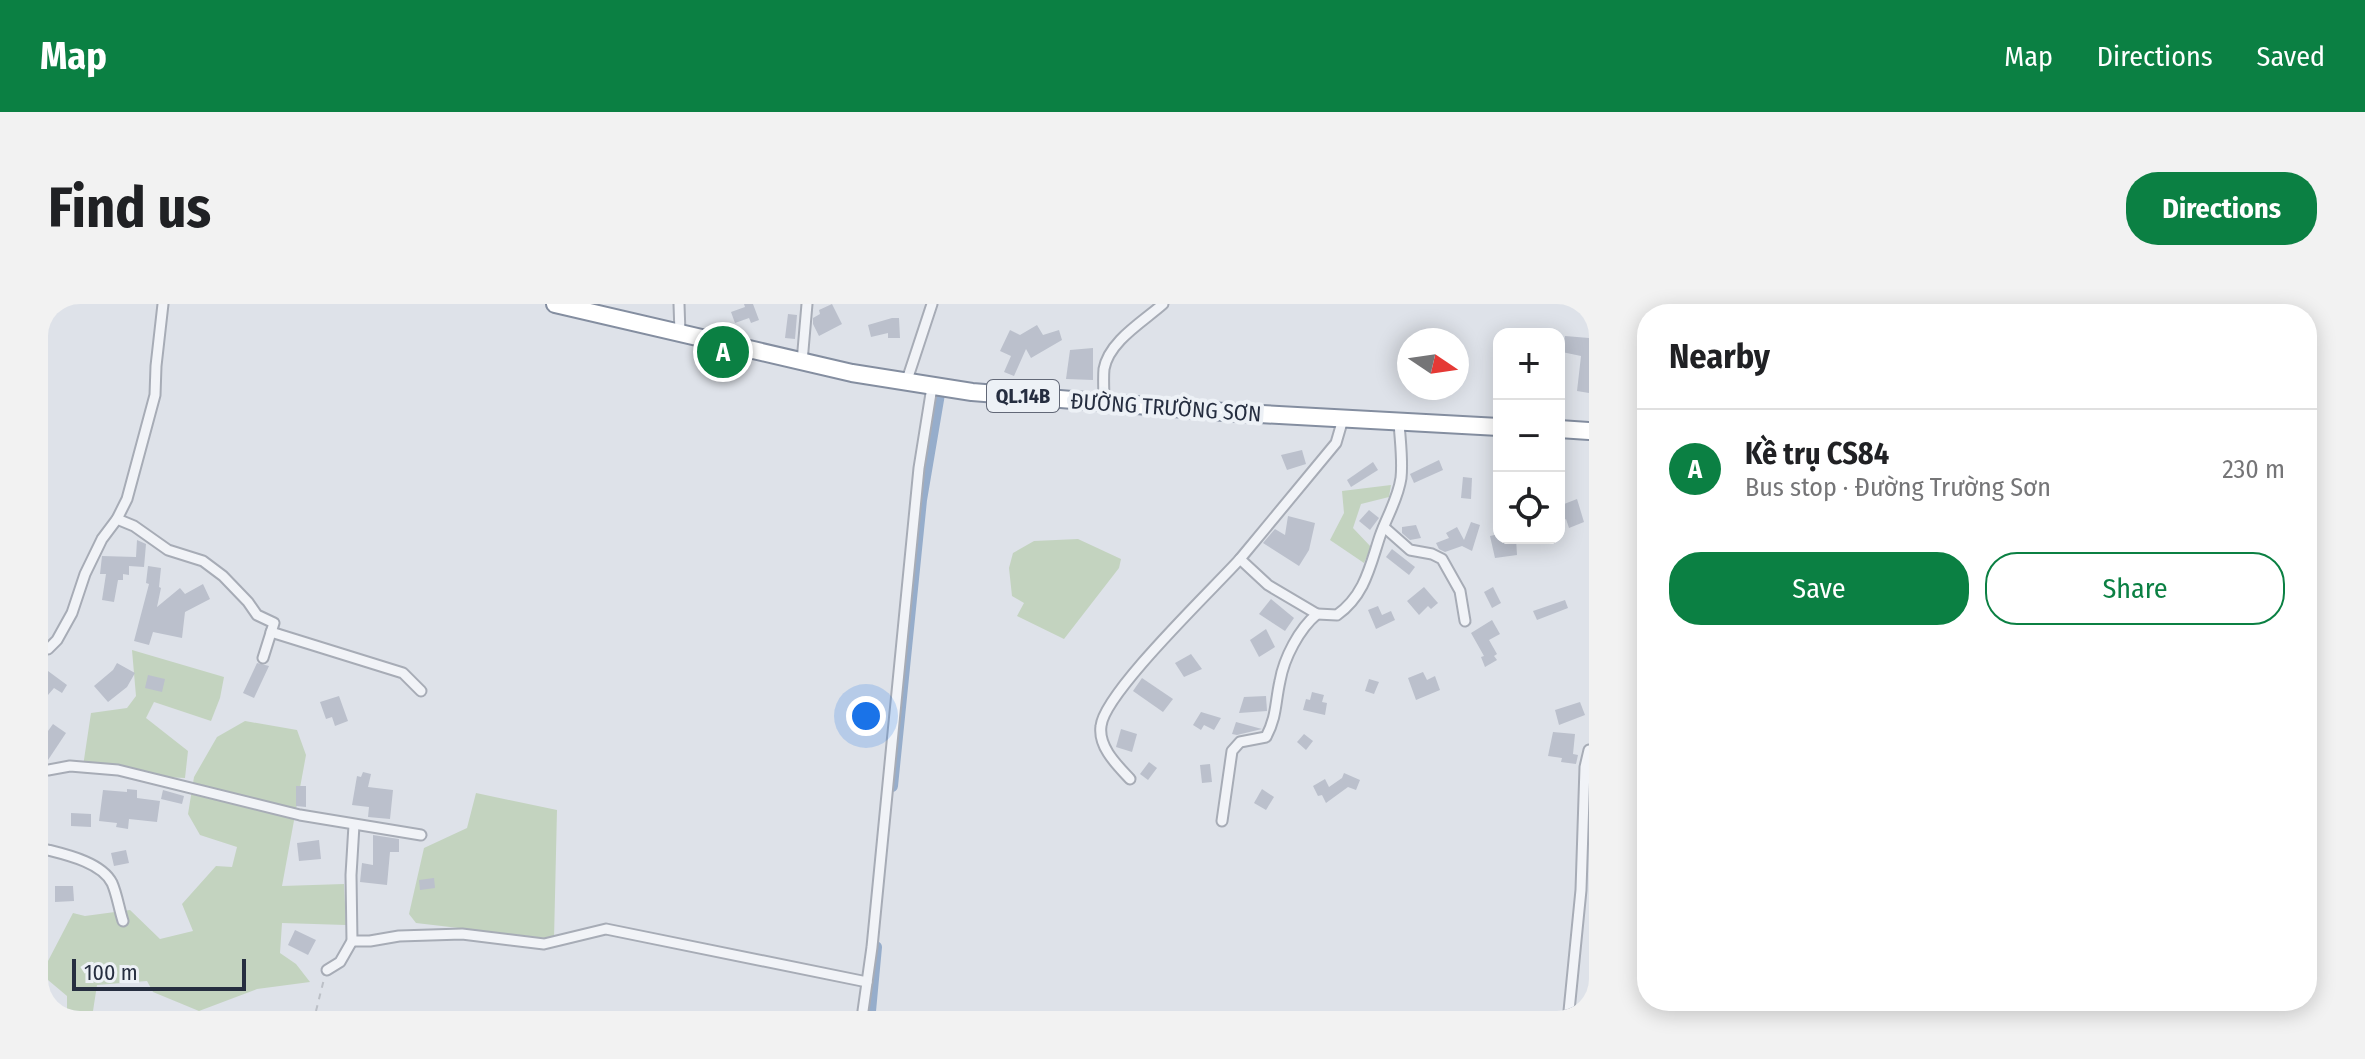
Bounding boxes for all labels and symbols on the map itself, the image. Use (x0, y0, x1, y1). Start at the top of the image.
pin: A (697, 322, 749, 382)
north arrow (1397, 328, 1469, 400)
road number: QL.14B (987, 380, 1059, 412)
street label: ĐƯỜNG TRƯỜNG SƠN (1070, 387, 1262, 428)
your location (846, 696, 886, 736)
scale bar (72, 955, 246, 991)

